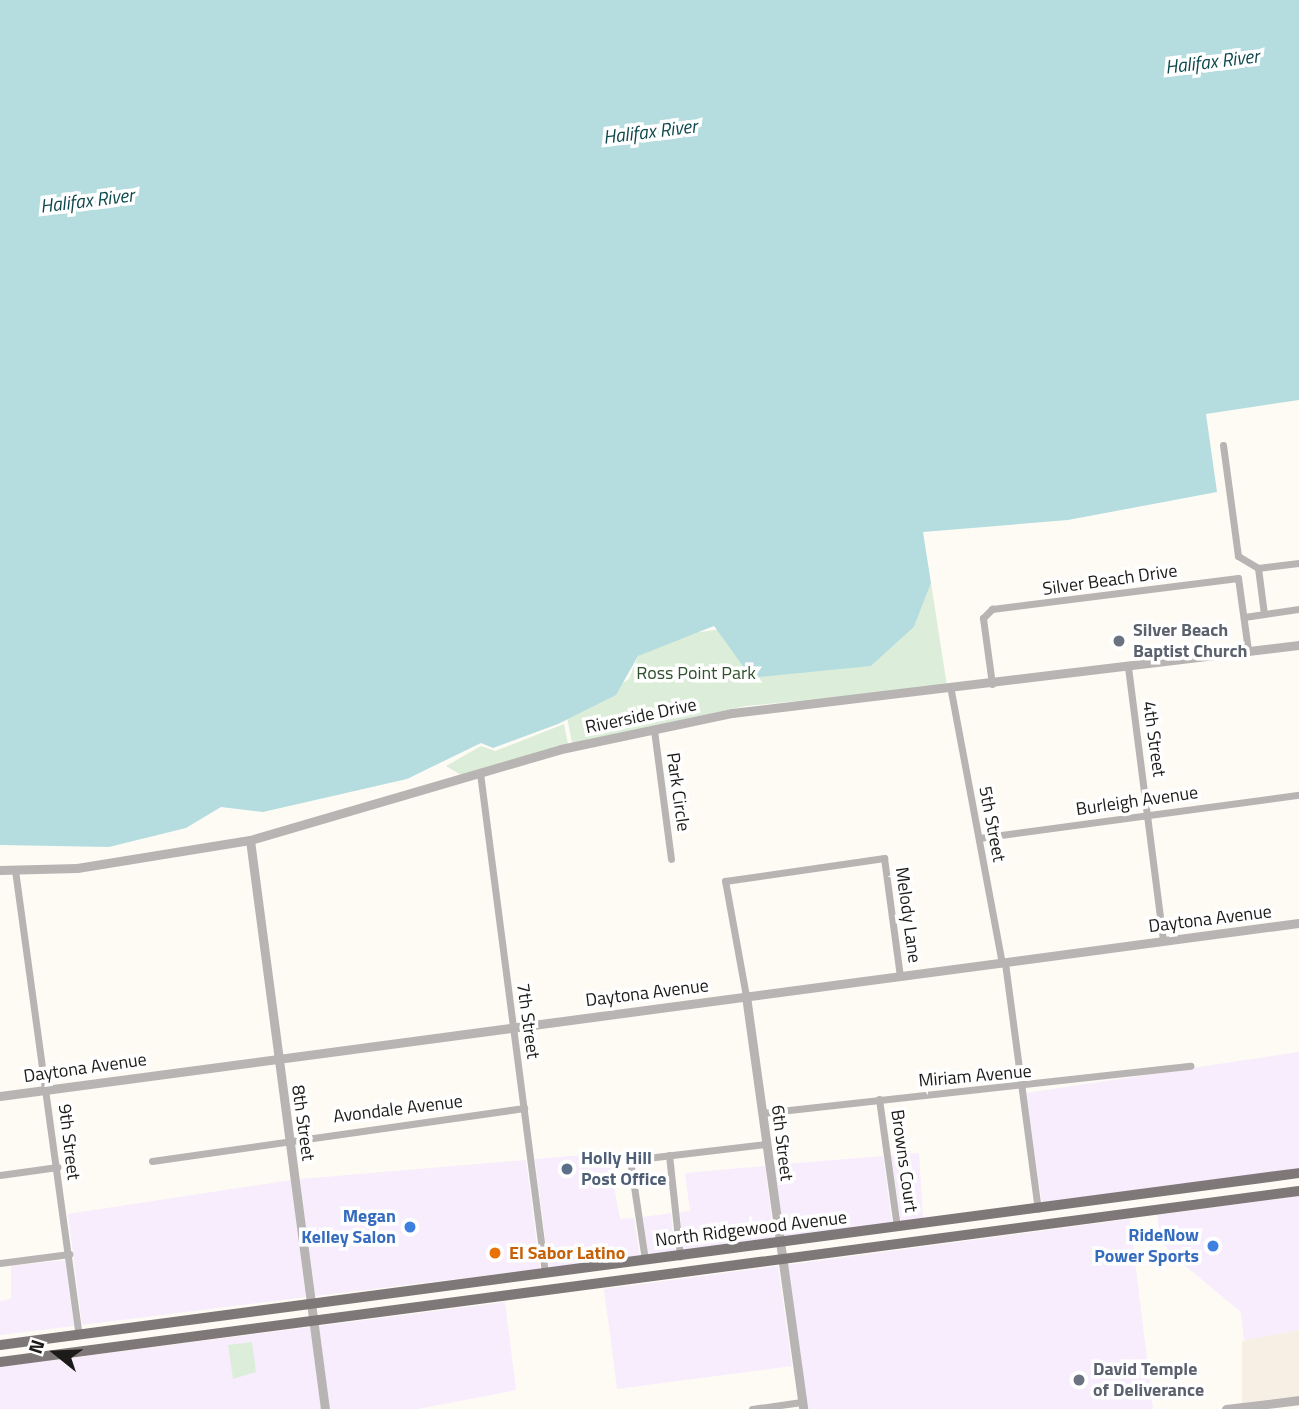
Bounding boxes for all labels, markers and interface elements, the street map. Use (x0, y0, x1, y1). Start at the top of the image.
water label: Halifax River (1164, 44, 1260, 78)
water label: Halifax River (602, 114, 698, 148)
water label: Halifax River (39, 183, 135, 217)
street label: Silver Beach Drive (1041, 560, 1179, 600)
place label: Silver Beach Baptist Church (1133, 620, 1248, 662)
marker: Silver Beach Baptist Church (1111, 633, 1127, 649)
park label: Ross Point Park (636, 662, 756, 684)
street label: Riverside Drive (583, 694, 699, 738)
street label: 4th Street (1138, 700, 1170, 778)
street label: Park Circle (662, 751, 694, 833)
street label: Burleigh Avenue (1074, 782, 1200, 820)
street label: 5th Street (974, 784, 1010, 864)
street label: Melody Lane (891, 866, 925, 964)
street label: Daytona Avenue (1147, 901, 1273, 937)
street label: Daytona Avenue (584, 975, 710, 1011)
street label: 7th Street (512, 982, 544, 1060)
street label: Daytona Avenue (22, 1049, 148, 1087)
street label: Miriam Avenue (917, 1060, 1033, 1092)
street label: 8th Street (287, 1084, 319, 1162)
street label: Avondale Avenue (332, 1090, 464, 1128)
street label: 9th Street (54, 1103, 84, 1181)
street label: 6th Street (767, 1104, 797, 1182)
street label: Browns Court (886, 1108, 922, 1214)
place label: Holly Hill Post Office (581, 1148, 667, 1190)
marker: Holly Hill Post Office (559, 1161, 575, 1177)
place label: Megan Kelley Salon (301, 1206, 396, 1248)
street label: North Ridgewood Avenue (654, 1207, 848, 1251)
marker: Megan Kelley Salon (402, 1219, 418, 1235)
place label: RideNow Power Sports (1094, 1225, 1199, 1268)
marker: RideNow Power Sports (1205, 1238, 1221, 1254)
place label: El Sabor Latino (509, 1242, 625, 1264)
marker: El Sabor Latino (487, 1245, 503, 1261)
north arrow (21, 1318, 91, 1388)
text: N (20, 1336, 51, 1357)
place label: David Temple of Deliverance (1093, 1359, 1204, 1402)
marker: David Temple of Deliverance (1071, 1372, 1087, 1388)

